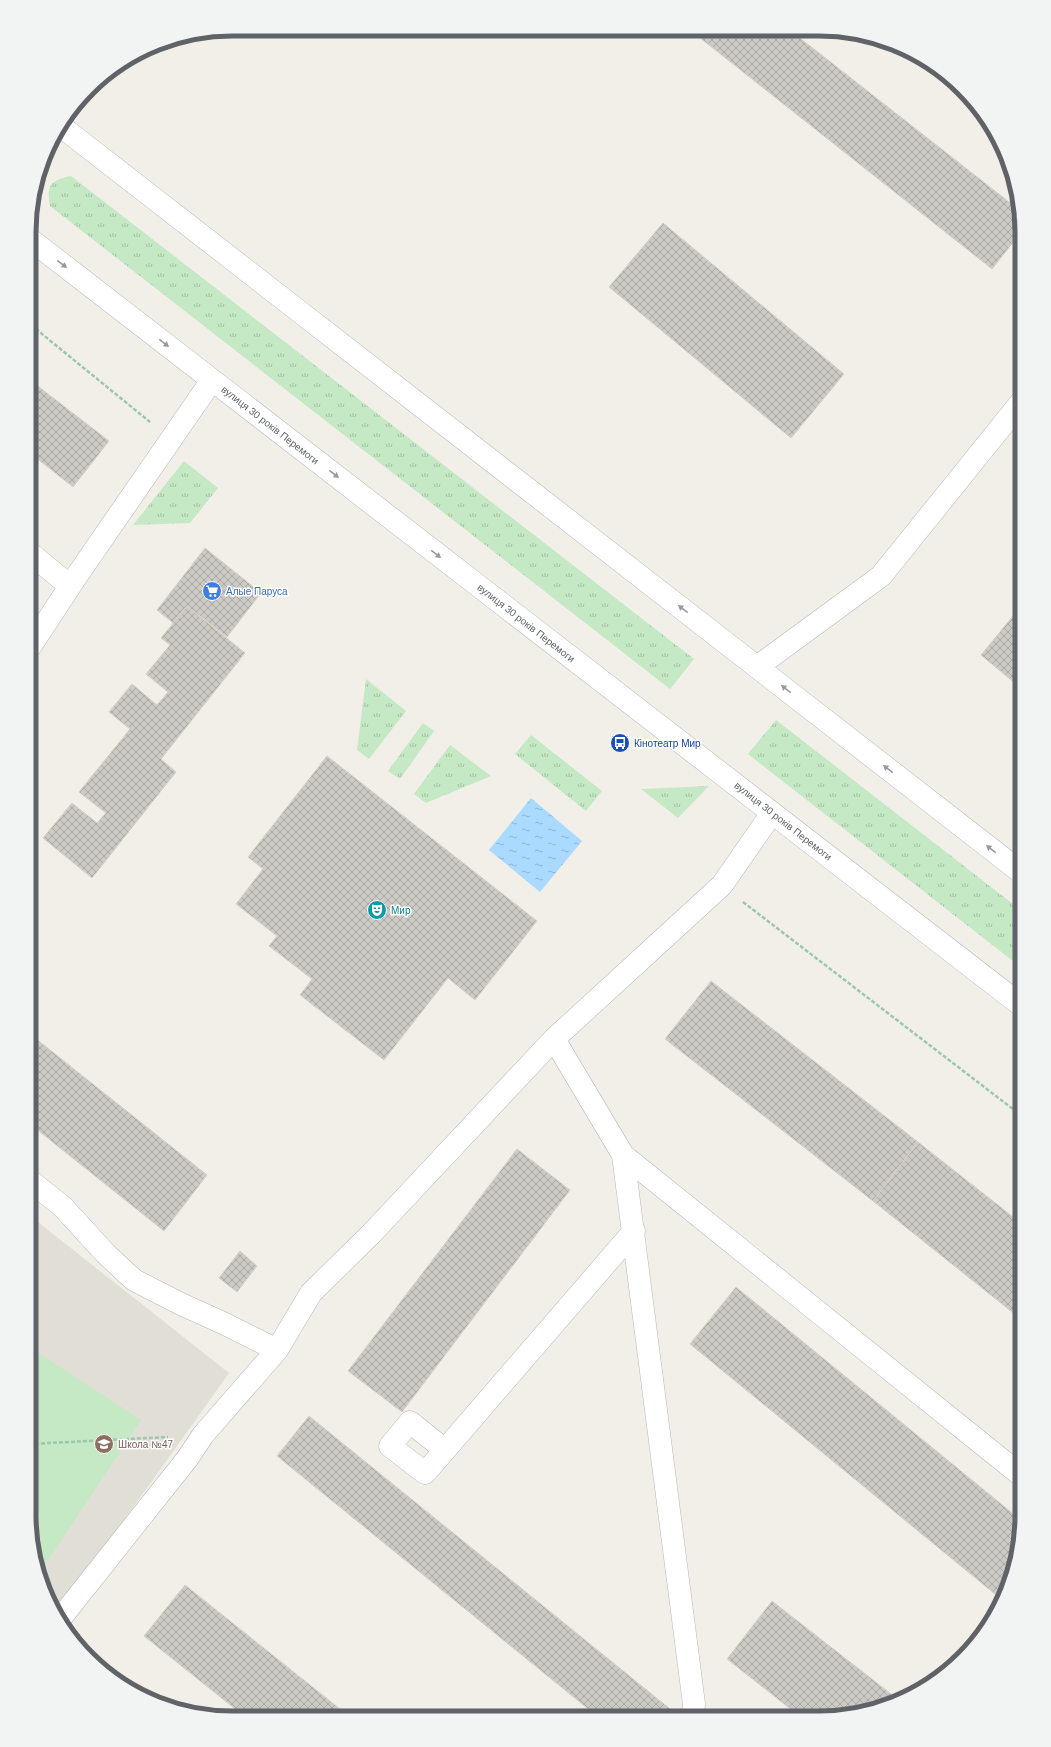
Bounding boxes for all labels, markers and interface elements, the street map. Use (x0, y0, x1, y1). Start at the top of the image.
one-way arrow (56, 259, 67, 268)
one-way arrow (159, 339, 170, 347)
street label: вулиця 30 років Перемоги (219, 384, 321, 466)
one-way arrow (328, 470, 339, 478)
one-way arrow (431, 549, 442, 558)
supermarket icon: Алые Паруса (201, 580, 223, 602)
street label: вулиця 30 років Перемоги (475, 582, 577, 664)
place label: Алые Паруса (226, 586, 288, 597)
one-way arrow (678, 606, 688, 614)
one-way arrow (780, 685, 791, 694)
bus stop icon: Кінотеатр Мир (609, 732, 631, 754)
place label: Кінотеатр Мир (634, 738, 701, 749)
one-way arrow (883, 765, 894, 773)
street label: вулиця 30 років Перемоги (732, 780, 834, 862)
one-way arrow (986, 845, 996, 853)
theatre icon: Мир (366, 899, 388, 921)
place label: Мир (391, 905, 411, 916)
school or university icon: Школа №47 (93, 1433, 115, 1455)
place label: Школа №47 (118, 1439, 173, 1450)

